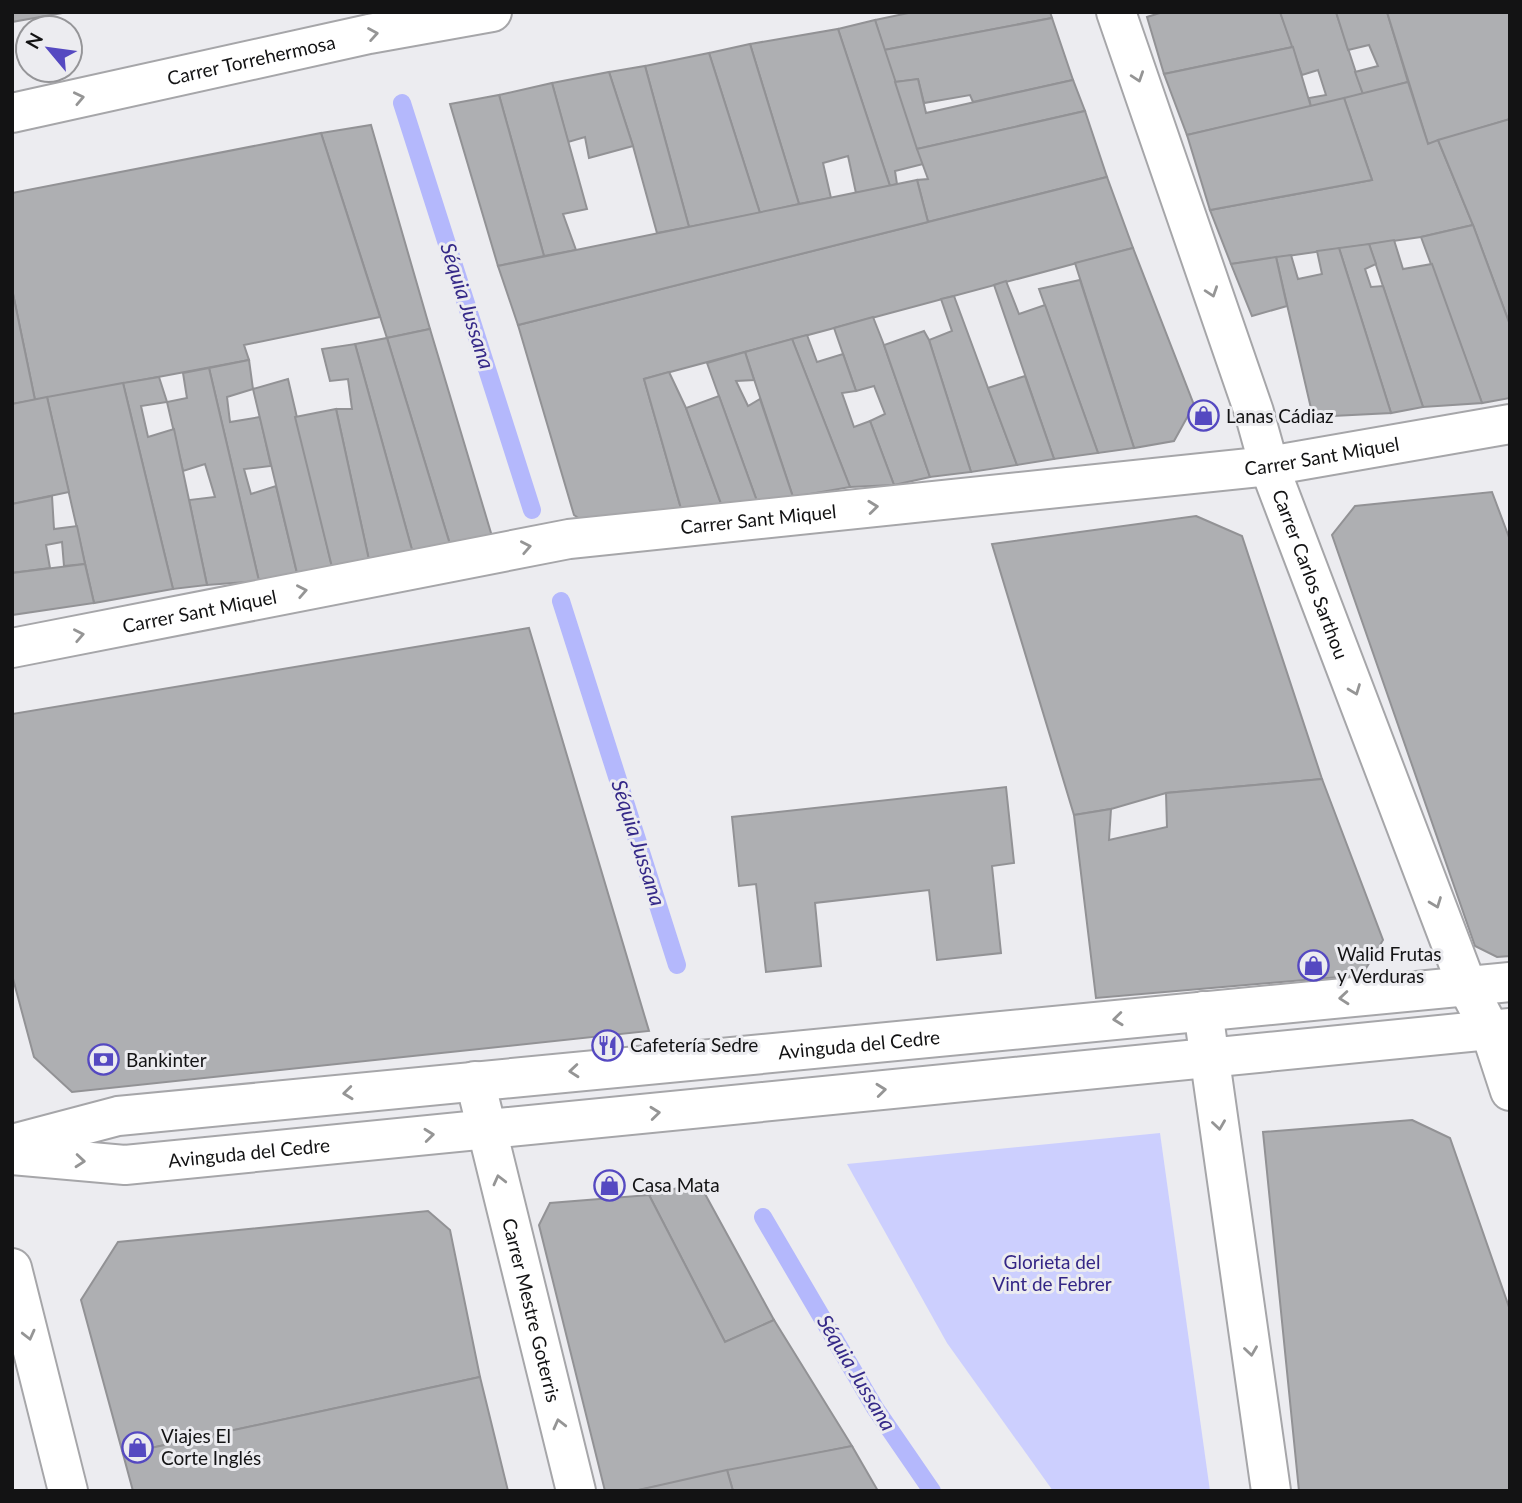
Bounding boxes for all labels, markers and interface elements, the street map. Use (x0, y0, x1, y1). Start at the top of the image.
north arrow (14, 14, 84, 84)
one-way arrow (367, 27, 379, 42)
text: N (20, 29, 47, 52)
street label: Carrer Torrehermosa (165, 30, 337, 89)
one-way arrow (1130, 70, 1144, 82)
one-way arrow (73, 92, 85, 107)
water label: Séquia Jussana (436, 239, 501, 372)
one-way arrow (1204, 285, 1218, 297)
shop icon: Lanas Cádiaz (1186, 399, 1220, 433)
place label: Lanas Cádiaz (1226, 404, 1334, 427)
street label: Carrer Sant Miquel (1243, 432, 1401, 480)
street label: Carrer Carlos Sarthou (1268, 486, 1353, 662)
street label: Carrer Sant Miquel (679, 499, 837, 538)
one-way arrow (868, 500, 879, 515)
one-way arrow (520, 541, 532, 556)
street label: Carrer Sant Miquel (120, 584, 278, 637)
one-way arrow (296, 585, 308, 600)
one-way arrow (73, 628, 85, 643)
one-way arrow (1346, 684, 1360, 696)
water label: Séquia Jussana (607, 776, 672, 909)
one-way arrow (1428, 896, 1442, 909)
place label: Walid Frutas y Verduras (1337, 942, 1442, 987)
shop icon: Walid Frutas y Verduras (1297, 948, 1331, 982)
one-way arrow (1338, 990, 1350, 1005)
one-way arrow (1112, 1011, 1123, 1026)
street label: Avinguda del Cedre (777, 1025, 941, 1063)
restaurant icon: Cafetería Sedre (590, 1028, 624, 1062)
place label: Cafetería Sedre (630, 1033, 758, 1056)
bank icon: Bankinter (86, 1043, 120, 1077)
place label: Bankinter (126, 1048, 207, 1071)
one-way arrow (568, 1064, 580, 1079)
one-way arrow (875, 1083, 887, 1098)
one-way arrow (342, 1085, 353, 1100)
one-way arrow (650, 1106, 661, 1121)
one-way arrow (1212, 1119, 1227, 1131)
one-way arrow (423, 1128, 434, 1143)
street label: Avinguda del Cedre (167, 1133, 331, 1172)
one-way arrow (75, 1153, 86, 1168)
shop icon: Casa Mata (592, 1168, 626, 1202)
place label: Casa Mata (632, 1173, 720, 1196)
one-way arrow (493, 1174, 507, 1186)
street label: Carrer Mestre Goterris (498, 1216, 566, 1404)
park label: Glorieta del Vint de Febrer (992, 1250, 1112, 1295)
water label: Séquia Jussana (813, 1310, 902, 1435)
one-way arrow (21, 1329, 35, 1341)
one-way arrow (1243, 1345, 1258, 1357)
one-way arrow (553, 1419, 567, 1431)
place label: Viajes El Corte Inglés (161, 1424, 261, 1469)
shop icon: Viajes El Corte Inglés (121, 1430, 155, 1464)

